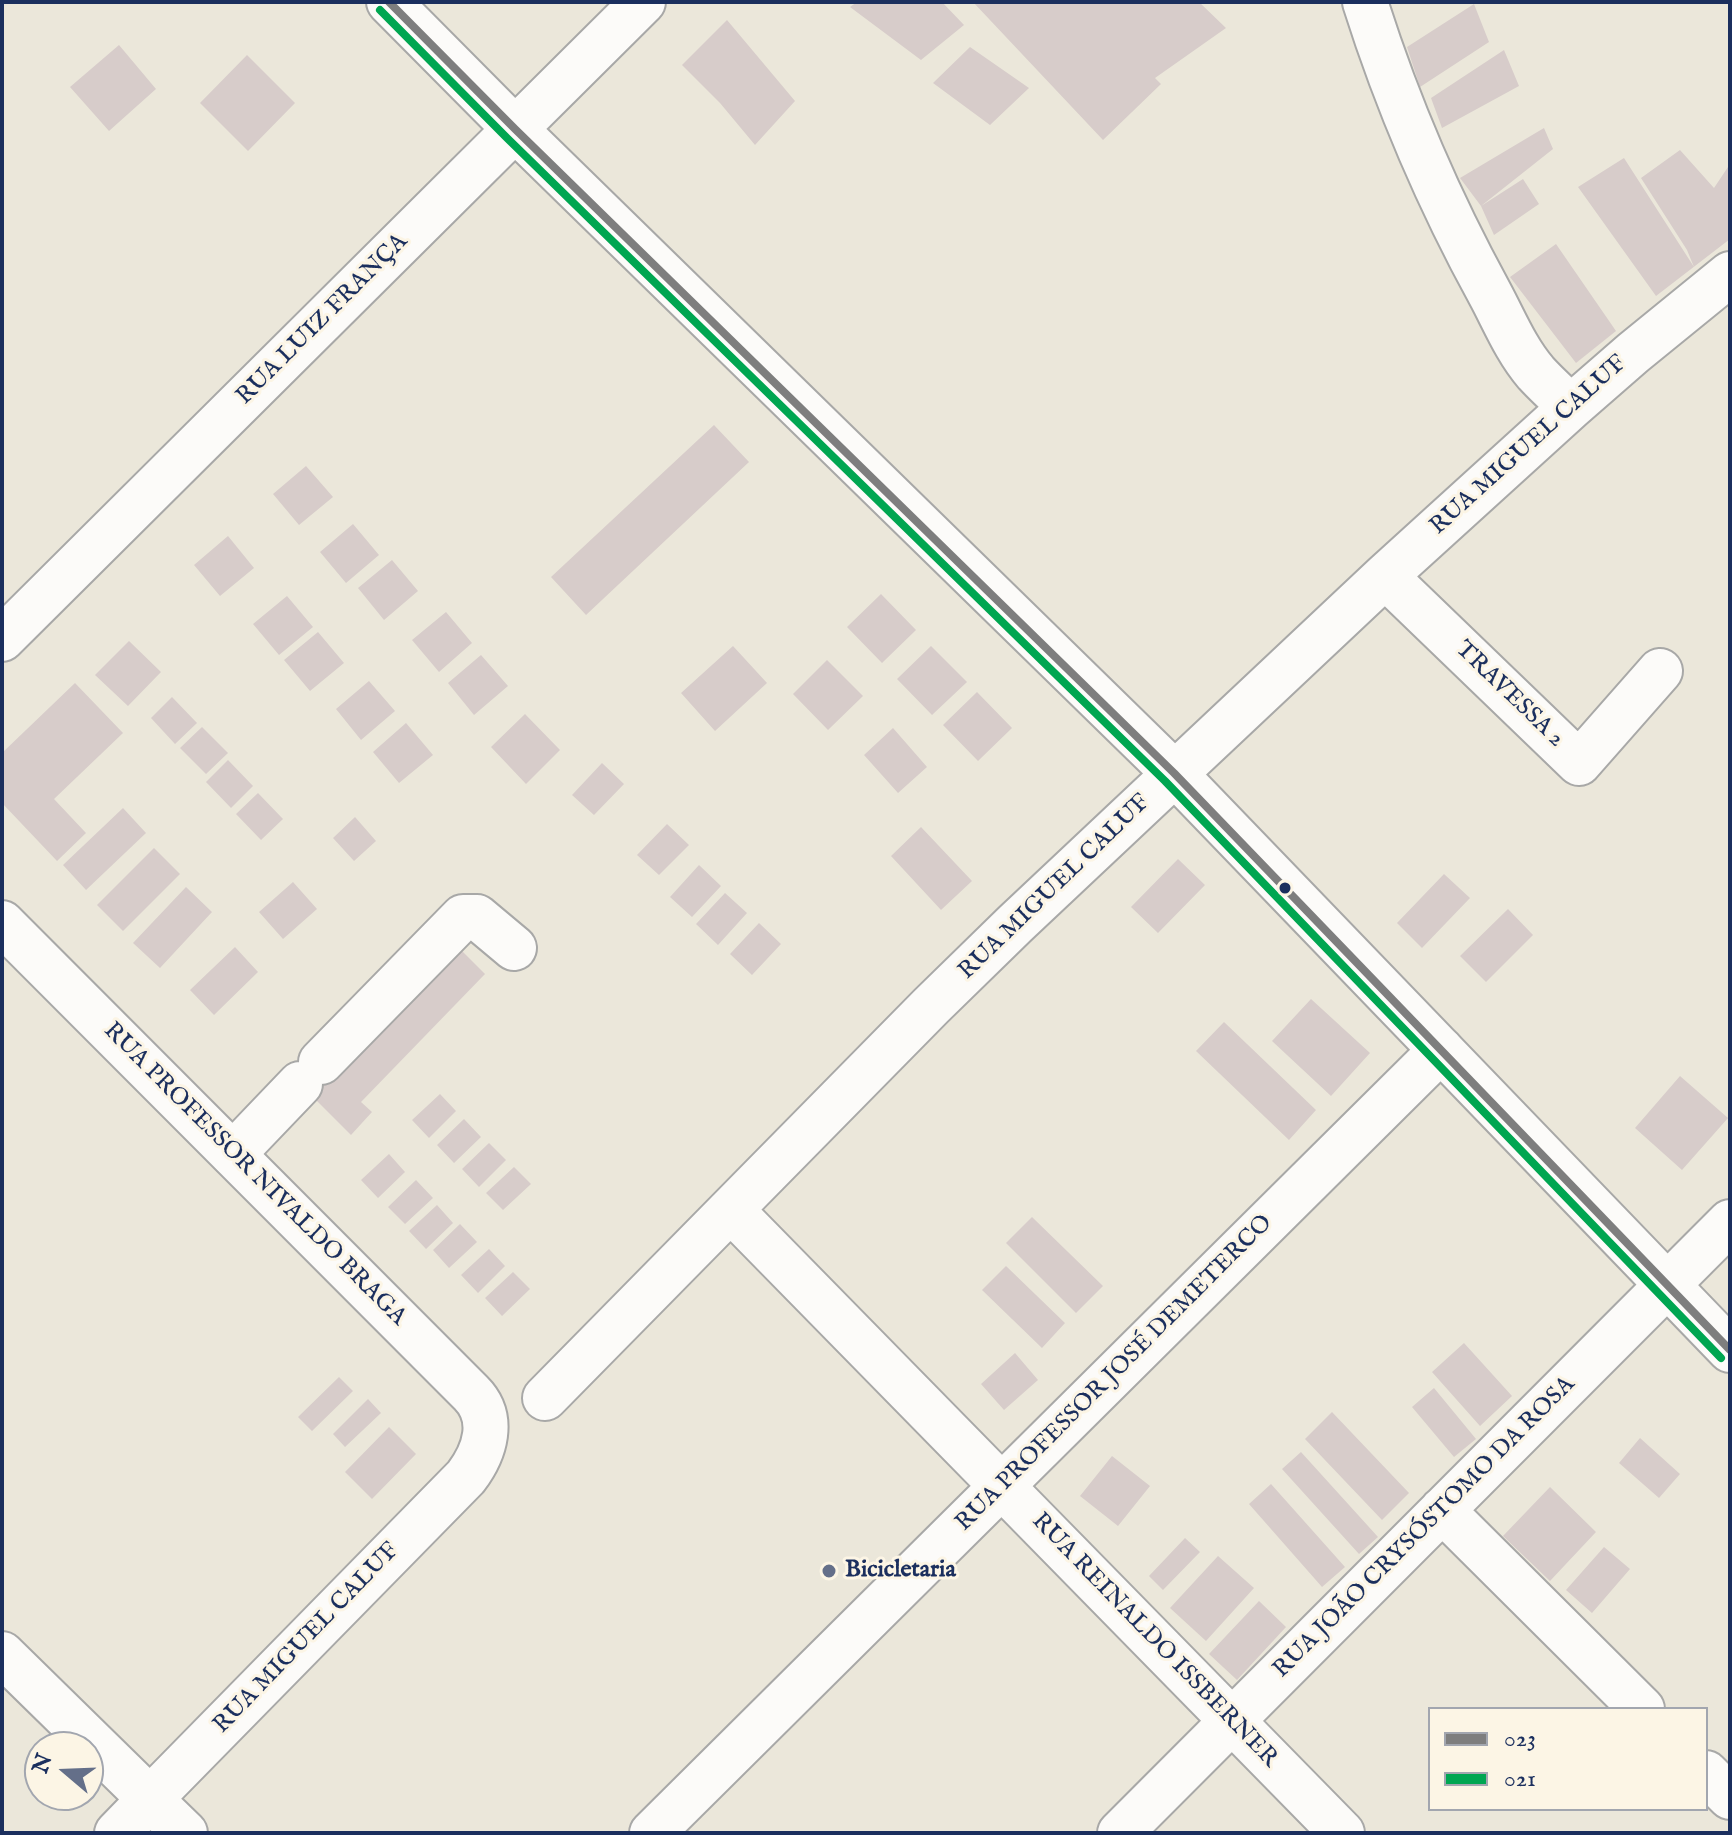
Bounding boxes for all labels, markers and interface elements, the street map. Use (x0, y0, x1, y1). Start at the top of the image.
street label: RUA LUIZ FRANÇA (231, 228, 415, 412)
street label: RUA MIGUEL CALUF (1425, 350, 1633, 542)
street label: TRAVESSA 2 (1448, 636, 1570, 754)
street label: RUA MIGUEL CALUF (954, 789, 1156, 987)
unlabelled marker (1277, 880, 1293, 896)
street label: RUA PROFESSOR NIVALDO BRAGA (96, 1017, 412, 1333)
street label: RUA PROFESSOR JOSÉ DEMETERCO (951, 1210, 1279, 1538)
street label: RUA JOÃO CRYSÓSTOMO DA ROSA (1268, 1371, 1582, 1685)
street label: RUA REINALDO ISSBERNER (1025, 1508, 1283, 1774)
street label: RUA MIGUEL CALUF (208, 1538, 406, 1740)
place label: Bicicletaria (845, 1557, 956, 1585)
marker: Bicicletaria (820, 1562, 838, 1580)
legend (1428, 1707, 1708, 1811)
text: 023 (1504, 1724, 1536, 1755)
north arrow (24, 1731, 104, 1811)
text: N (27, 1750, 60, 1777)
text: 021 (1504, 1764, 1536, 1795)

